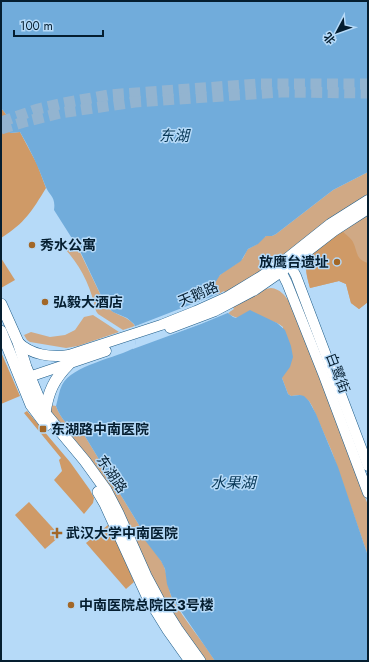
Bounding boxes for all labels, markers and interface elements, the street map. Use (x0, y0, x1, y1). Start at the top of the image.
scale bar (14, 12, 103, 38)
north arrow (317, 12, 357, 52)
text: 100 m (20, 17, 53, 35)
text: 北 (320, 29, 339, 48)
water label: 东湖 (159, 125, 191, 147)
place label: 秀水公寓 (40, 235, 96, 255)
marker: 秀水公寓 (27, 240, 37, 250)
place label: 放鹰台遗址 (259, 252, 329, 272)
marker: 放鹰台遗址 (332, 257, 342, 267)
street label: 天鹅路 (175, 277, 221, 311)
place label: 弘毅大酒店 (53, 292, 123, 312)
marker: 弘毅大酒店 (40, 297, 50, 307)
street label: 白鹭街 (321, 350, 355, 396)
place label: 东湖路中南医院 (51, 419, 149, 439)
marker: 东湖路中南医院 (38, 424, 48, 434)
street label: 东湖路 (92, 451, 132, 497)
water label: 水果湖 (210, 472, 257, 494)
place label: 武汉大学中南医院 (66, 523, 178, 543)
marker: 武汉大学中南医院 (51, 527, 63, 539)
place label: 中南医院总院区3号楼 (79, 595, 214, 615)
marker: 中南医院总院区3号楼 (66, 600, 76, 610)

